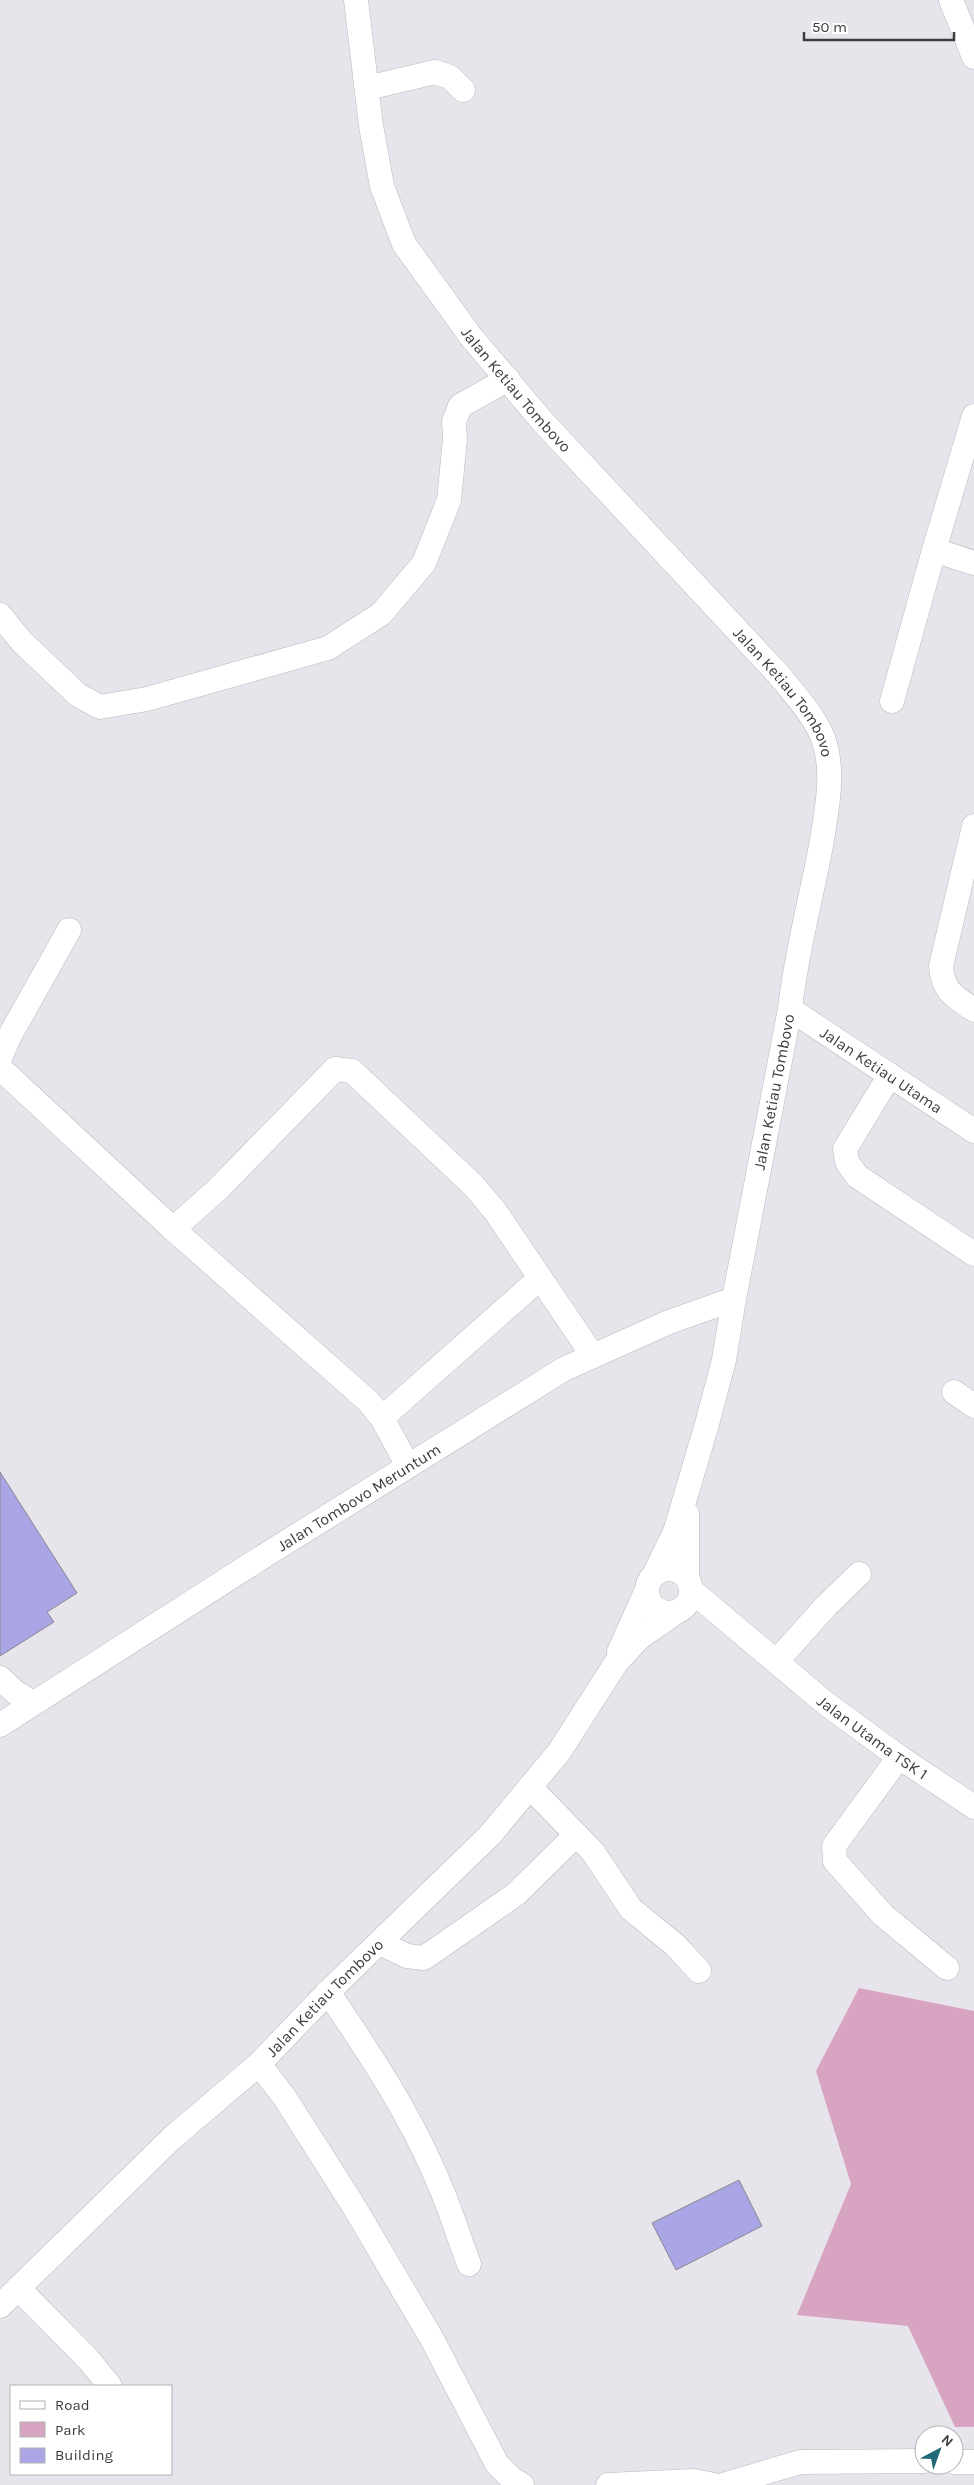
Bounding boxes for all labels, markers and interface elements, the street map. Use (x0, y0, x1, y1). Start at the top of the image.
scale bar (804, 10, 954, 42)
text: 50 m (812, 18, 847, 36)
street label: Jalan Ketiau Tombovo (458, 323, 575, 456)
street label: Jalan Ketiau Tombovo (730, 623, 837, 759)
street label: Jalan Ketiau Tombovo (750, 1012, 798, 1172)
street label: Jalan Ketiau Utama (817, 1023, 946, 1117)
street label: Jalan Tombovo Meruntum (273, 1439, 444, 1555)
street label: Jalan Utama TSK 1 (814, 1691, 932, 1783)
street label: Jalan Ketiau Tombovo (262, 1934, 387, 2060)
legend (10, 2385, 172, 2475)
text: Road (55, 2396, 90, 2414)
text: Park (55, 2421, 85, 2439)
north arrow (914, 2425, 964, 2475)
text: N (938, 2431, 957, 2450)
text: Building (55, 2446, 113, 2464)

